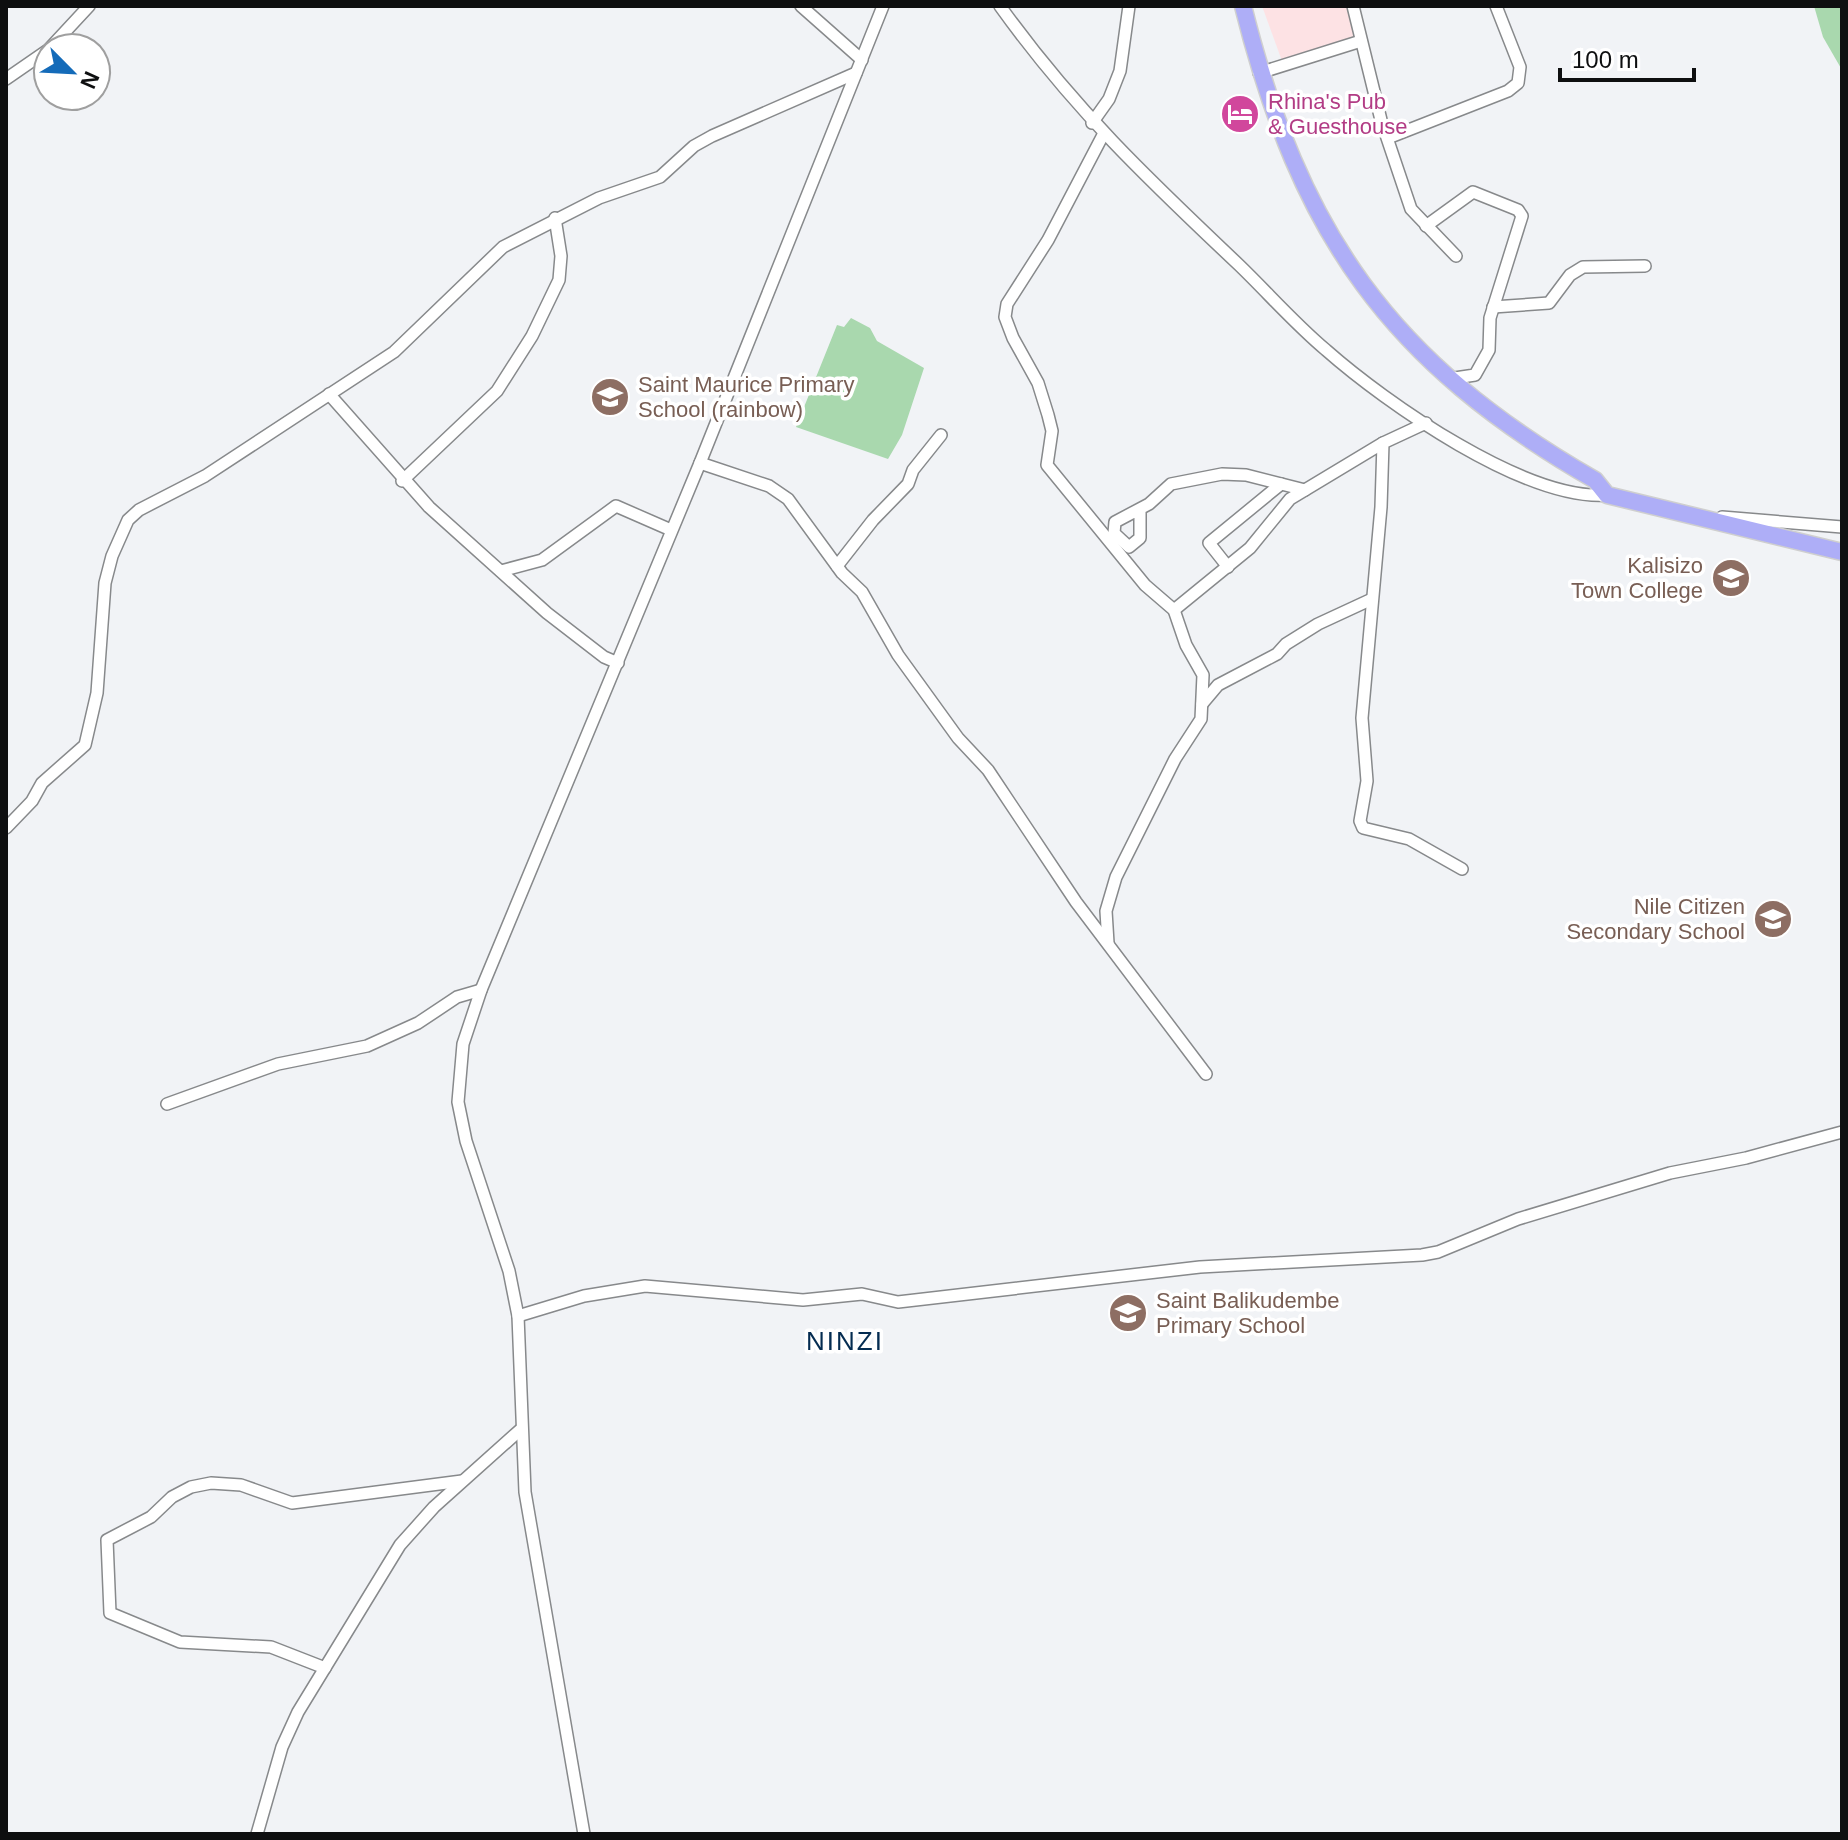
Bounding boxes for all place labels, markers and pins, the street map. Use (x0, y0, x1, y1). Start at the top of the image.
place label: Rhina's Pub & Guesthouse (1268, 89, 1407, 139)
hotel icon: Rhina's Pub & Guesthouse (1219, 93, 1261, 135)
place label: Saint Maurice Primary School (rainbow) (638, 372, 854, 422)
school or university icon: Saint Maurice Primary School (rainbow) (589, 376, 631, 418)
place label: Kalisizo Town College (1571, 553, 1703, 603)
school or university icon: Kalisizo Town College (1710, 557, 1752, 599)
place label: Nile Citizen Secondary School (1566, 894, 1745, 944)
school or university icon: Nile Citizen Secondary School (1752, 898, 1794, 940)
place label: Saint Balikudembe Primary School (1156, 1288, 1339, 1338)
school or university icon: Saint Balikudembe Primary School (1107, 1292, 1149, 1334)

